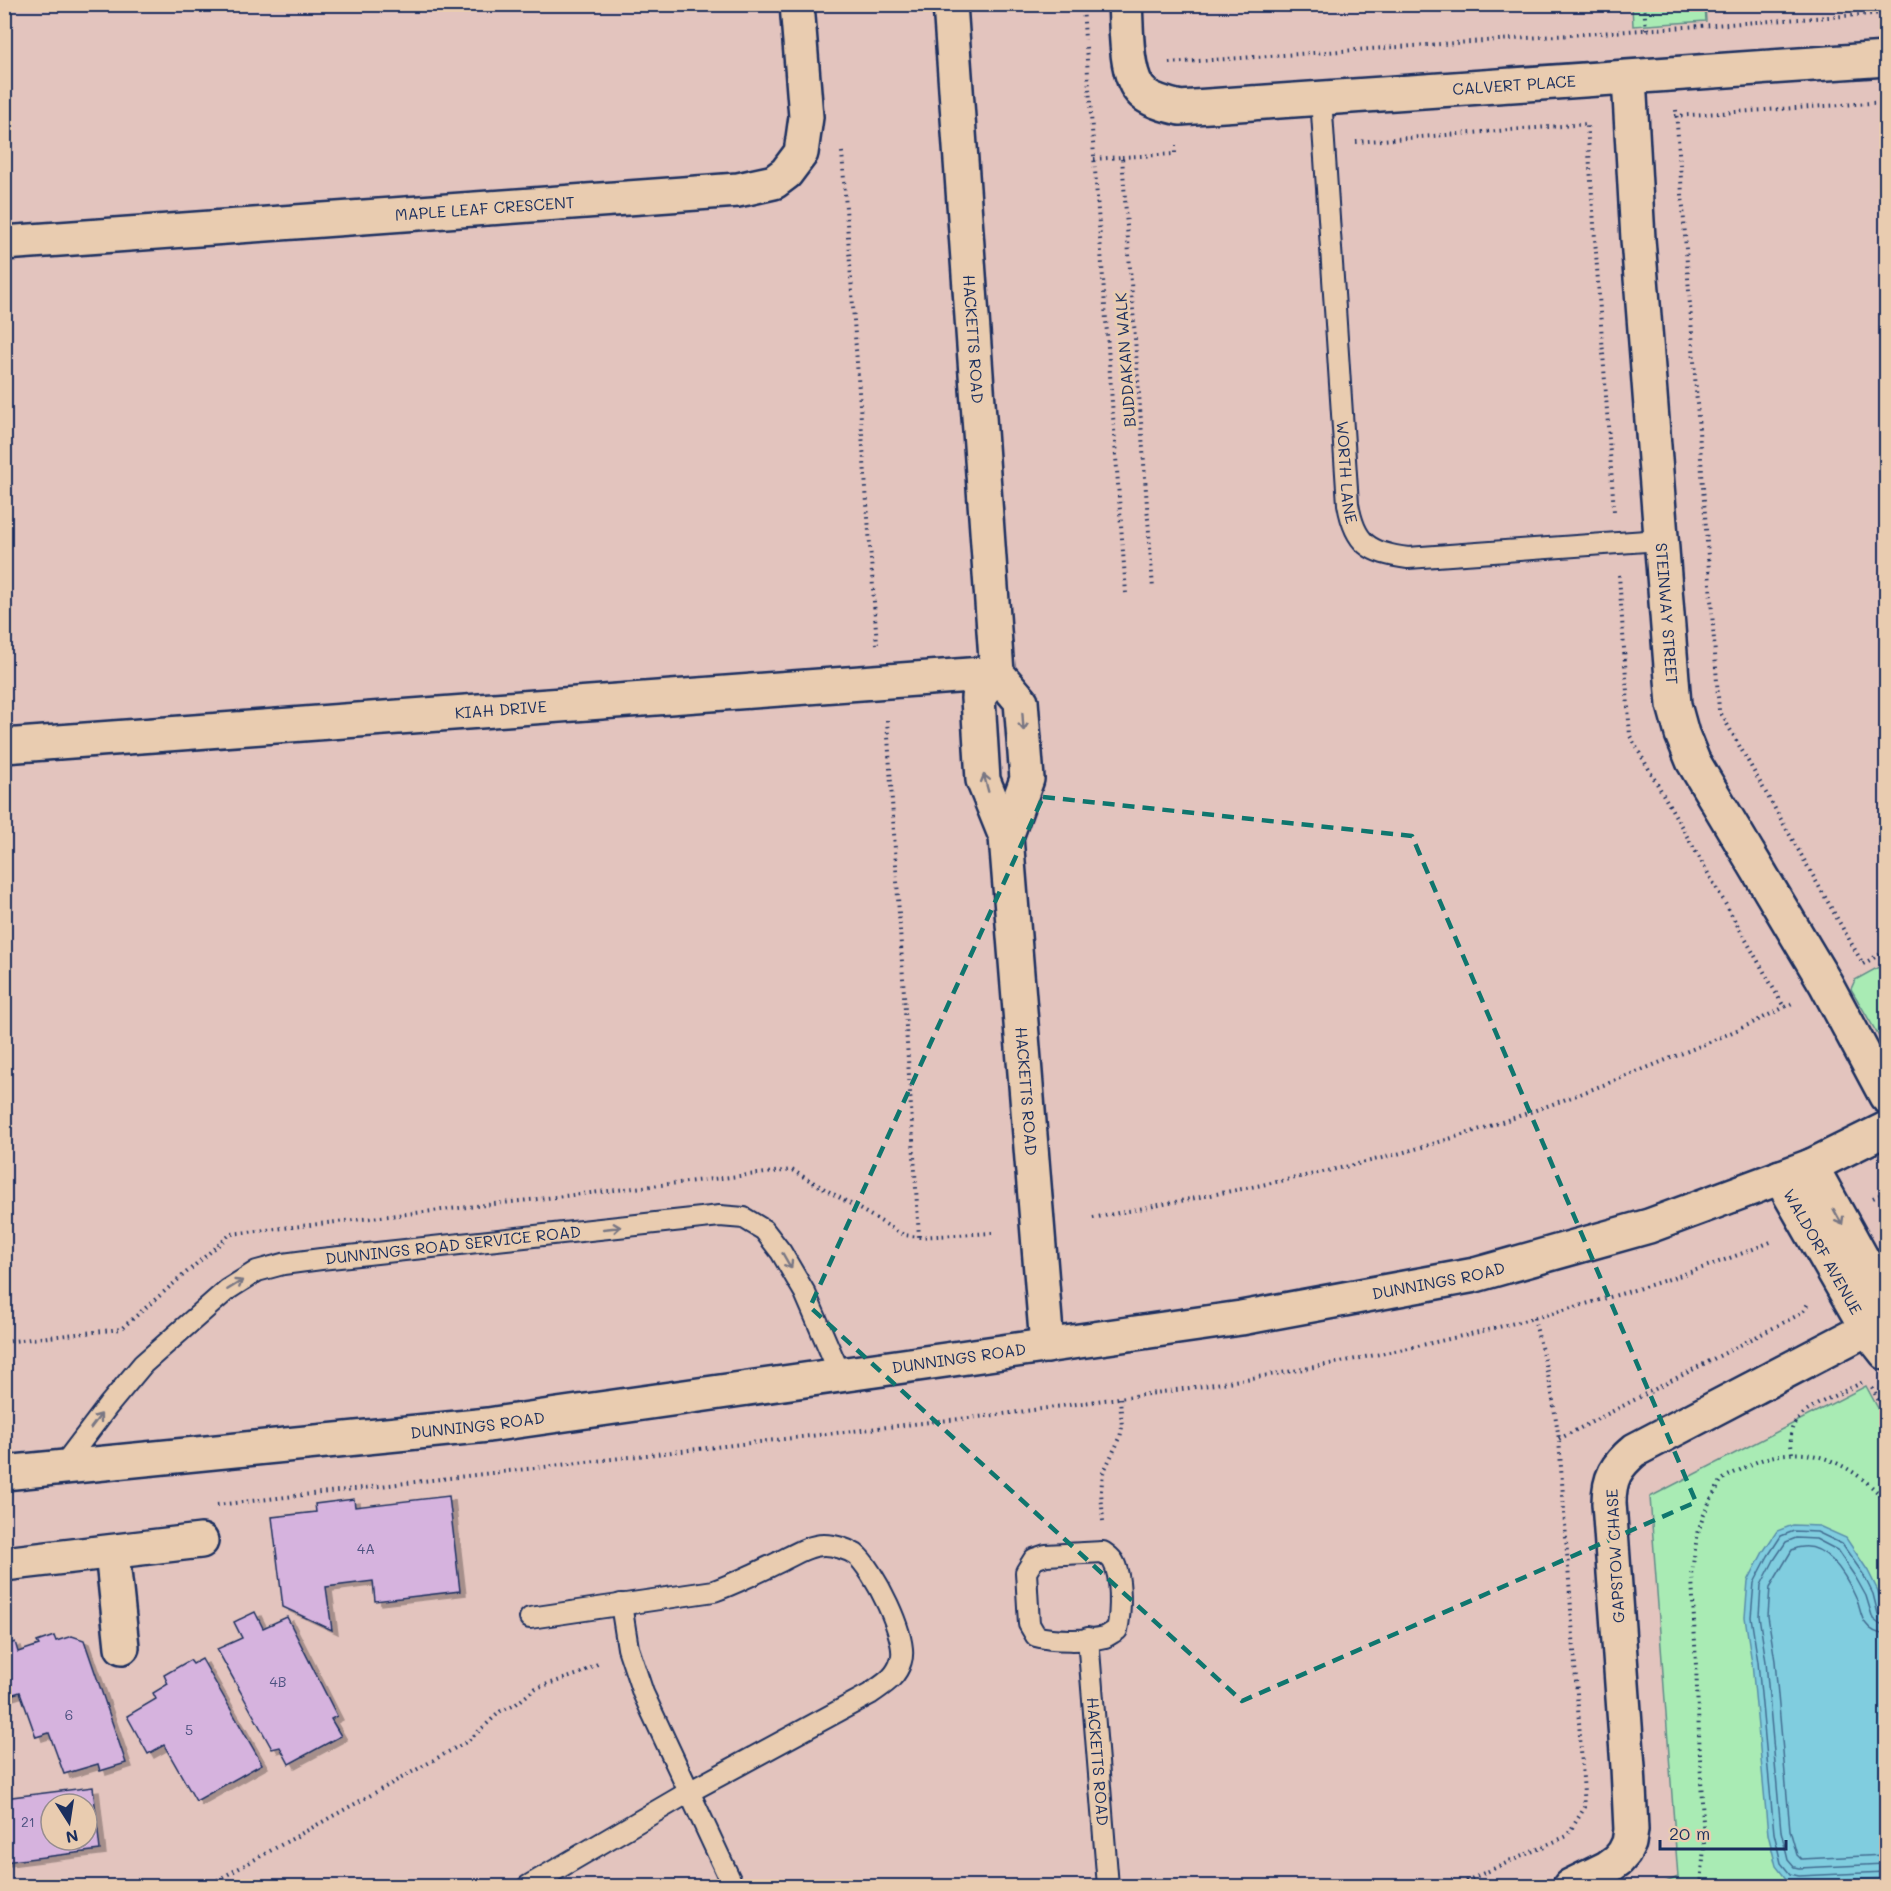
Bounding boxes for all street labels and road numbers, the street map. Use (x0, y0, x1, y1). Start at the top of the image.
street label: CALVERT PLACE (1452, 70, 1576, 99)
street label: MAPLE LEAF CRESCENT (394, 191, 575, 225)
street label: HACKETTS ROAD (959, 274, 989, 404)
street label: BUDDAKAN WALK (1109, 292, 1140, 428)
street label: WORTH LANE (1332, 420, 1363, 526)
street label: STEINWAY STREET (1651, 542, 1683, 685)
street label: KIAH DRIVE (454, 695, 547, 723)
street label: HACKETTS ROAD (1011, 1026, 1043, 1156)
street label: WALDORF AVENUE (1779, 1185, 1867, 1318)
street label: DUNNINGS ROAD SERVICE ROAD (324, 1220, 582, 1268)
street label: DUNNINGS ROAD (1370, 1256, 1507, 1304)
street label: DUNNINGS ROAD (890, 1338, 1027, 1377)
street label: DUNNINGS ROAD (409, 1406, 546, 1443)
street label: GAPSTOW CHASE (1600, 1488, 1629, 1624)
street label: HACKETTS ROAD (1083, 1696, 1114, 1827)

